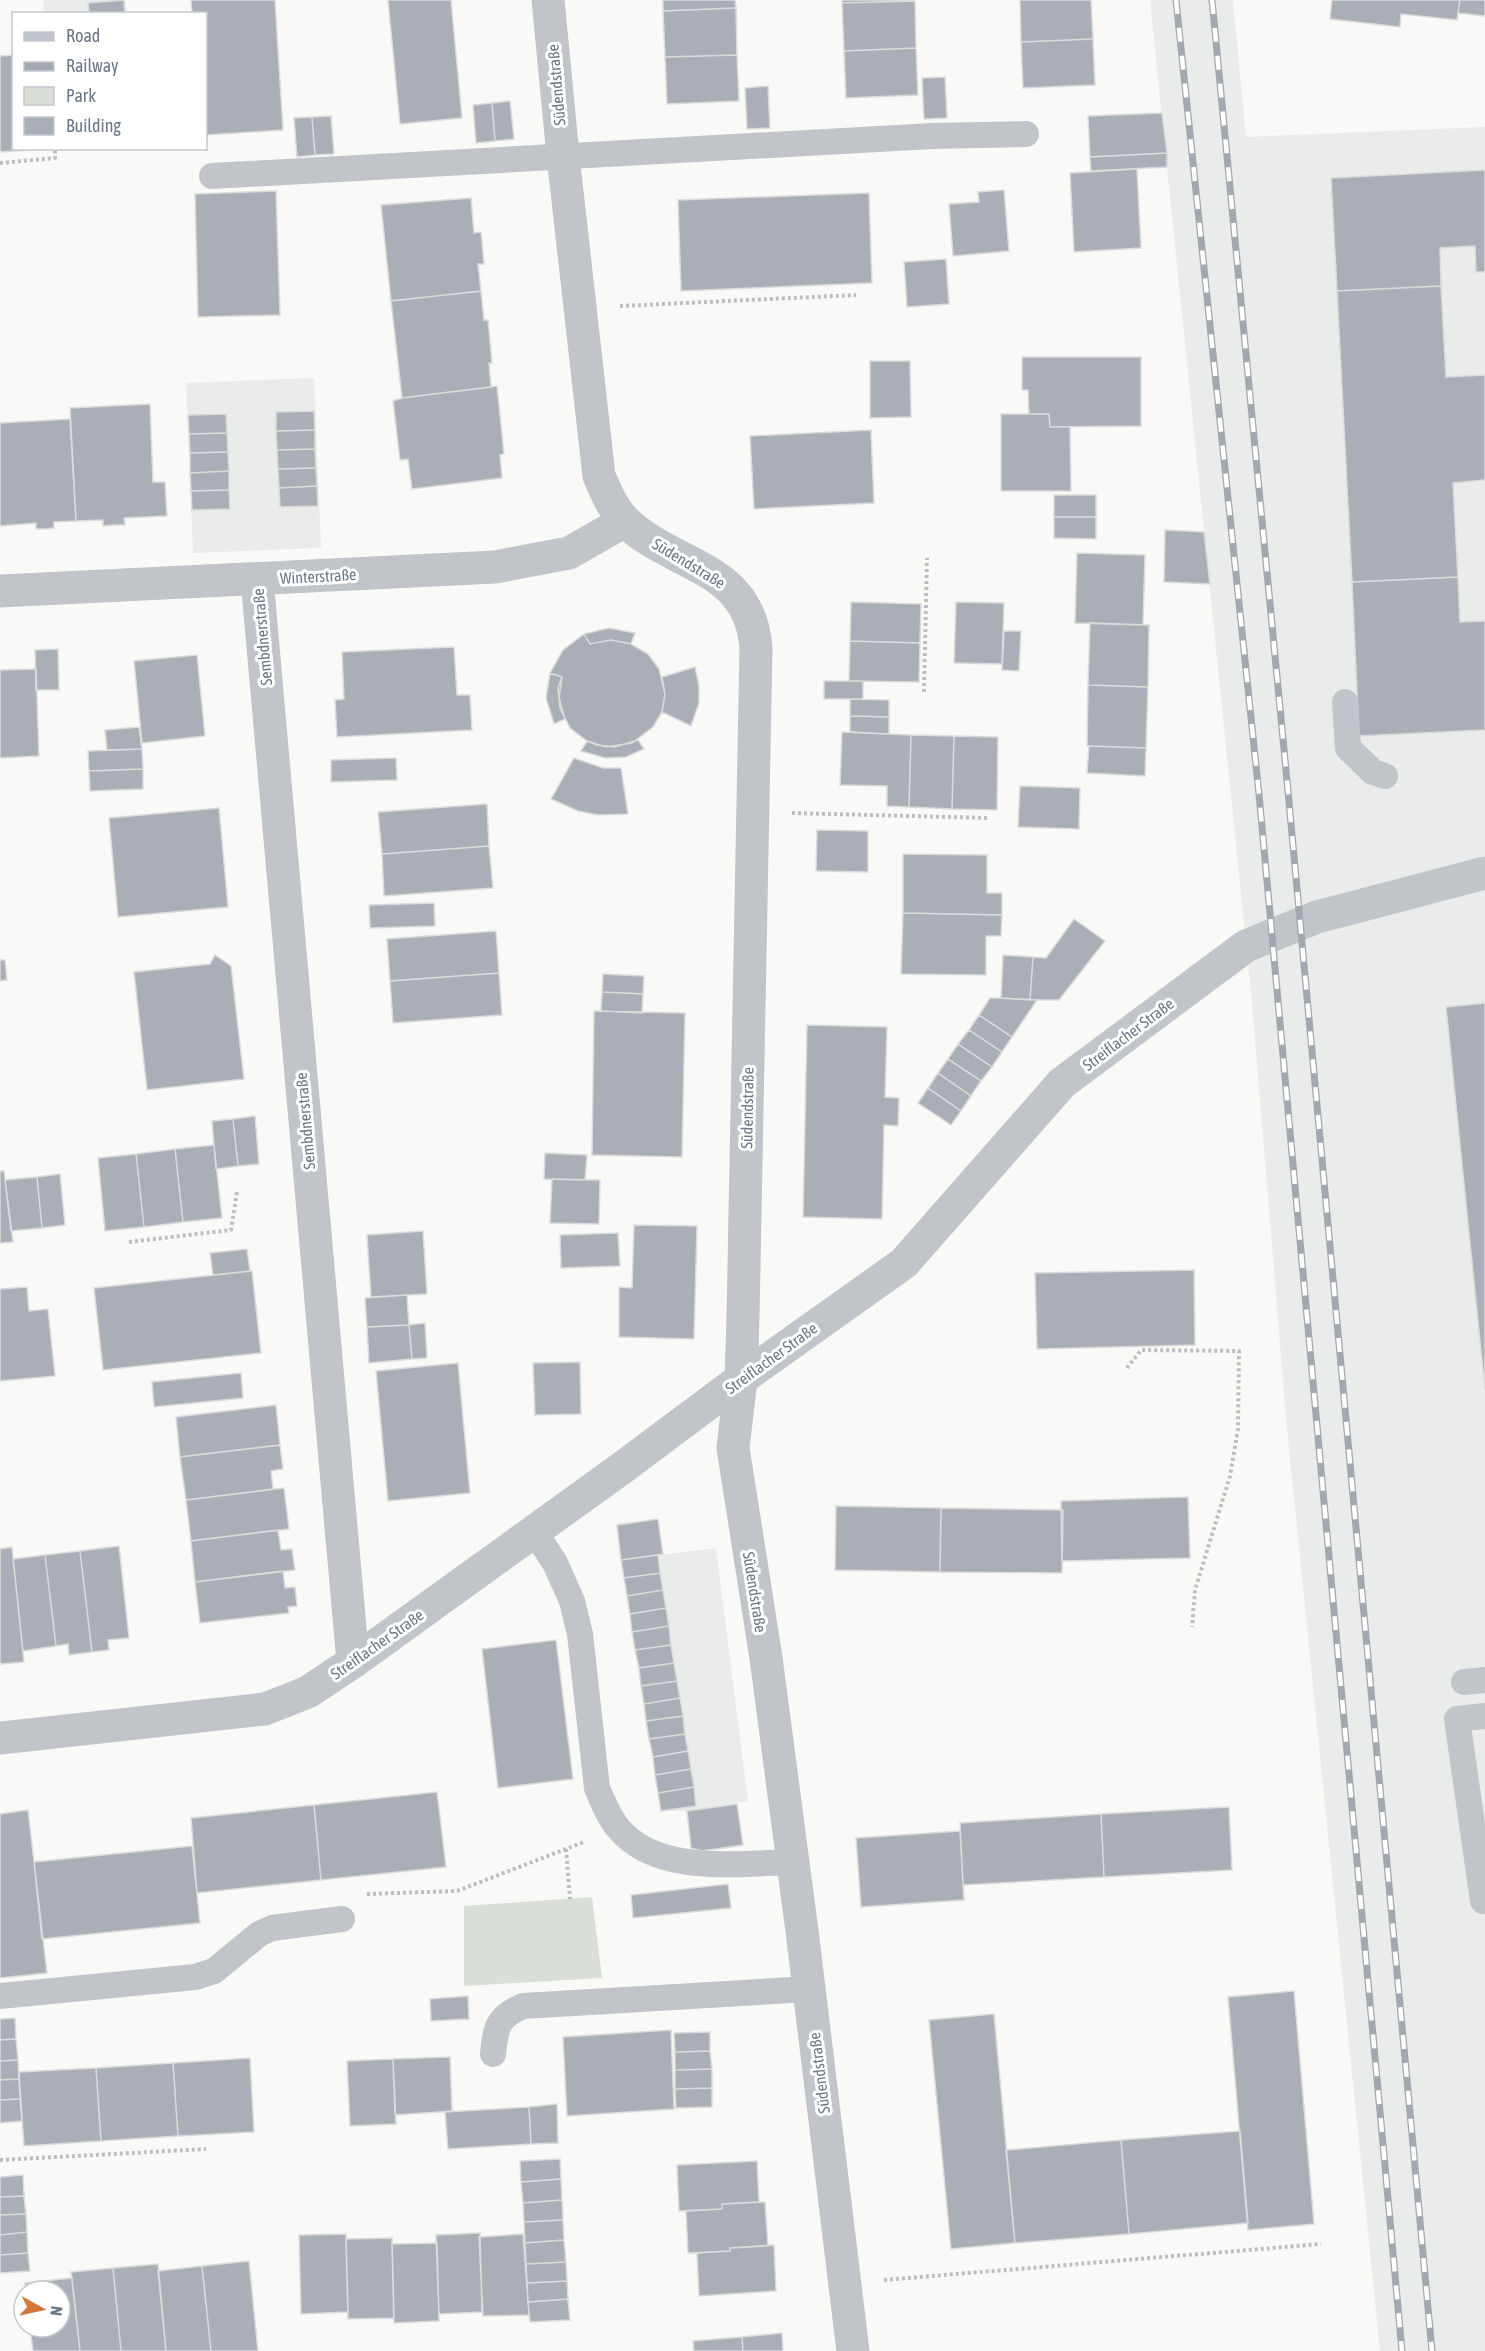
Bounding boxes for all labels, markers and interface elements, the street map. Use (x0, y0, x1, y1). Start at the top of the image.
legend (12, 12, 207, 150)
text: Road (66, 25, 100, 46)
street label: Südendstraße (543, 44, 569, 126)
text: Railway (66, 55, 118, 76)
text: Park (66, 85, 96, 106)
text: Building (66, 115, 121, 136)
street label: Südendstraße (649, 534, 729, 592)
street label: Winterstraße (279, 565, 357, 587)
street label: Sembdnerstraße (249, 588, 275, 686)
street label: Streiflacher Straße (1079, 994, 1177, 1074)
street label: Südendstraße (737, 1067, 757, 1149)
street label: Sembdnerstraße (292, 1072, 318, 1170)
street label: Streiflacher Straße (722, 1319, 820, 1397)
street label: Südendstraße (740, 1550, 770, 1634)
street label: Streiflacher Straße (327, 1605, 427, 1683)
street label: Südendstraße (805, 2031, 833, 2115)
north arrow (12, 2279, 72, 2339)
text: N (47, 2305, 66, 2317)

